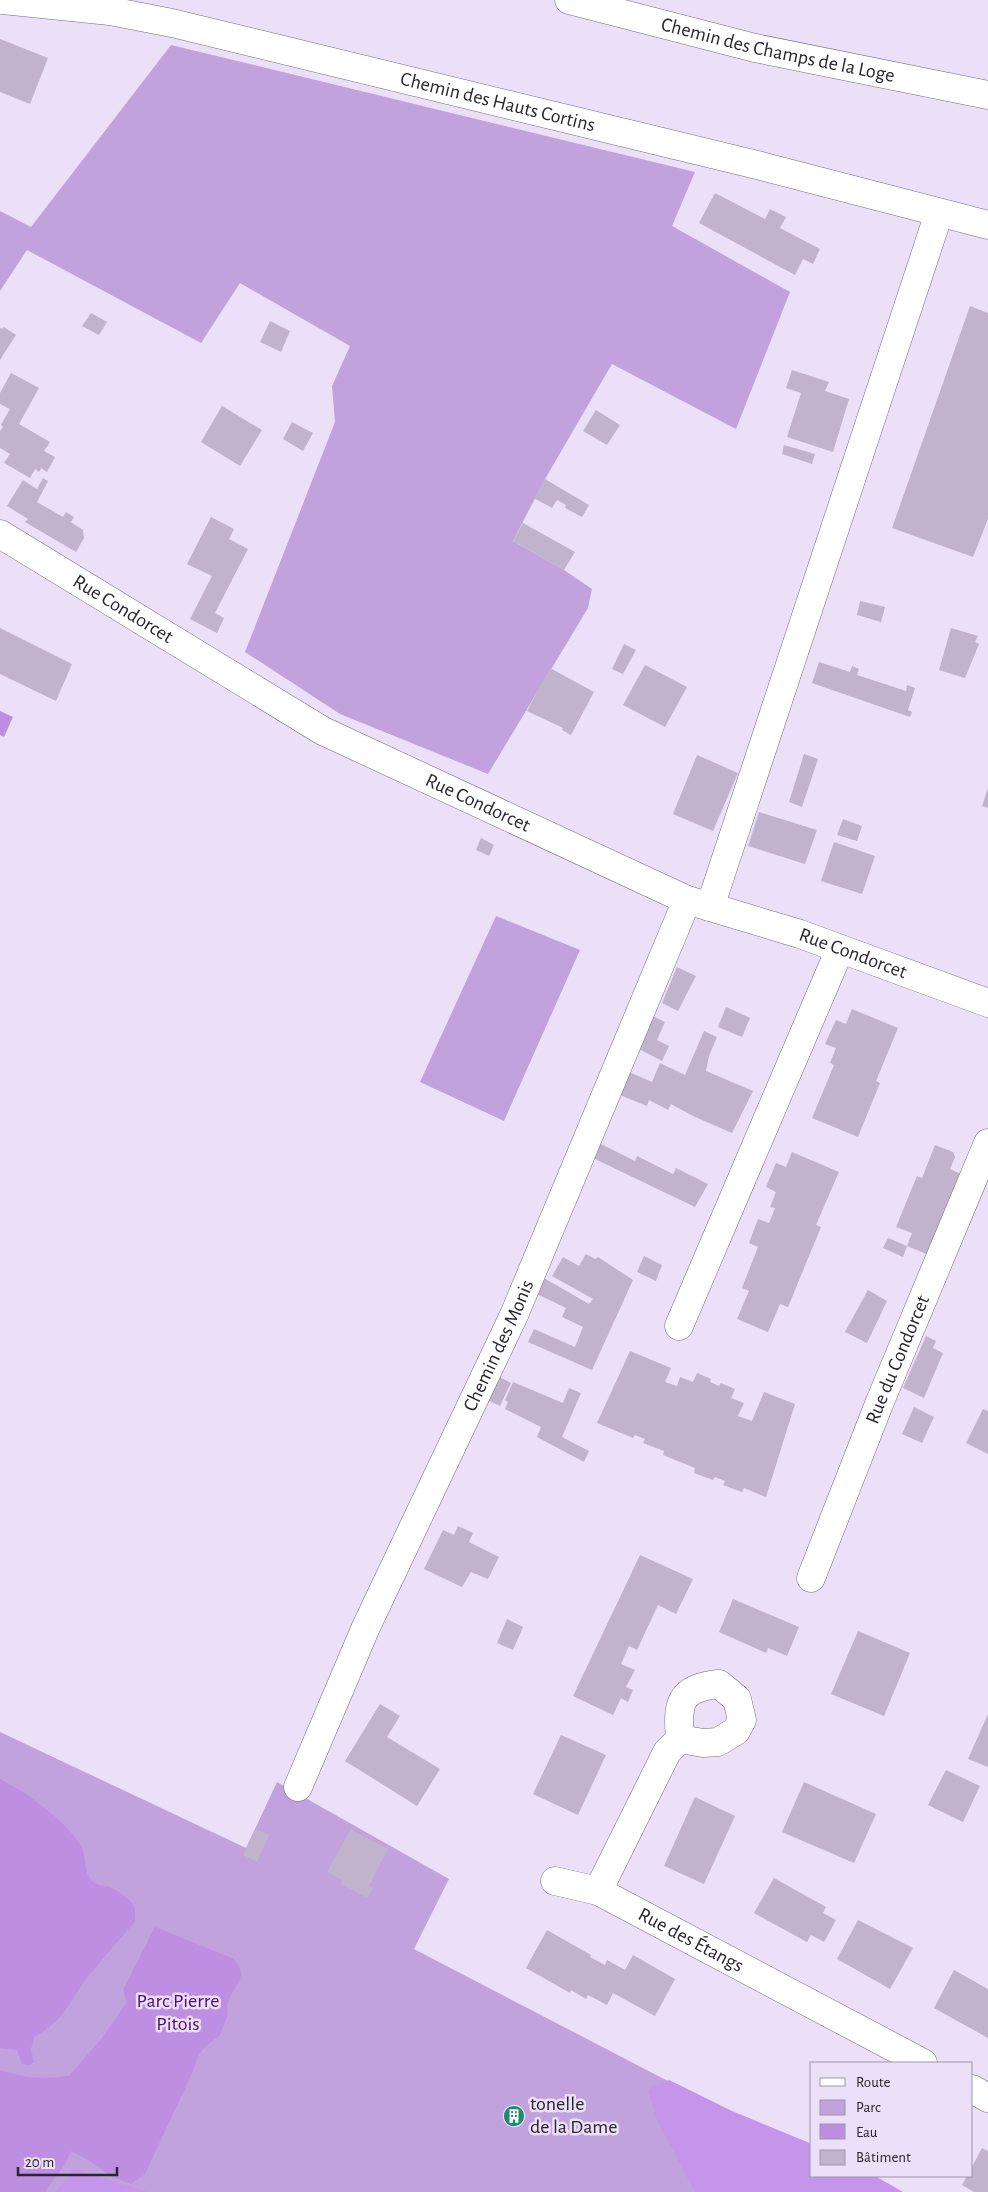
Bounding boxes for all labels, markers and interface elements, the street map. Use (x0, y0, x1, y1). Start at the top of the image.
street label: Chemin des Champs de la Loge (659, 14, 897, 86)
street label: Chemin des Hauts Cortins (398, 69, 597, 135)
street label: Rue Condorcet (69, 571, 177, 647)
street label: Rue Condorcet (422, 770, 534, 836)
street label: Rue Condorcet (796, 925, 910, 983)
street label: Chemin des Monis (460, 1277, 537, 1415)
street label: Rue du Condorcet (862, 1292, 933, 1427)
street label: Rue des Étangs (635, 1904, 747, 1976)
park label: Parc Pierre Pitois (137, 1991, 219, 2034)
legend (810, 2062, 973, 2177)
text: Route (856, 2075, 890, 2090)
place label: tonelle de la Dame (530, 2094, 618, 2137)
text: Parc (856, 2100, 881, 2115)
building icon: tonelle de la Dame (502, 2104, 526, 2128)
text: Eau (856, 2125, 878, 2140)
scale bar (18, 2144, 116, 2176)
text: Bâtiment (856, 2150, 911, 2165)
text: 20 m (25, 2155, 54, 2170)

